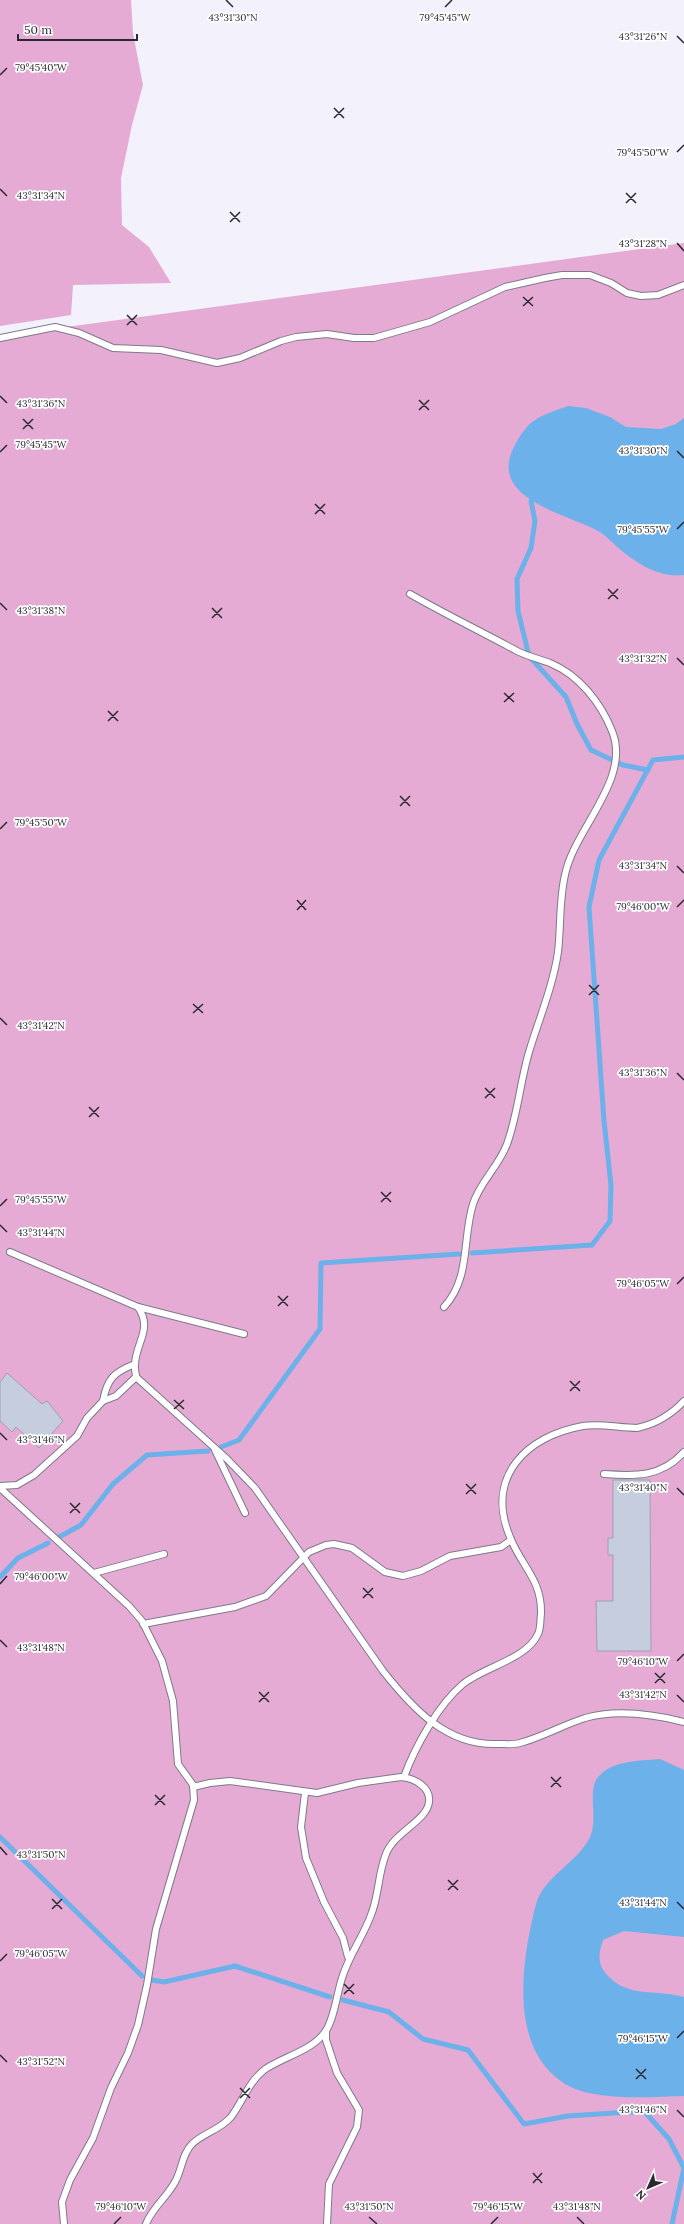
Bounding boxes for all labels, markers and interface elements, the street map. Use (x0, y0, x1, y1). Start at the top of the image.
text: 43°31'30"N (208, 11, 258, 24)
text: 79°45'45"W (420, 11, 471, 24)
scale bar (18, 16, 137, 42)
text: 50 m (24, 22, 52, 37)
text: 43°31'26"N (619, 30, 668, 43)
text: 79°45'40"W (15, 61, 68, 74)
text: 79°45'50"W (617, 146, 670, 159)
text: 43°31'34"N (17, 189, 66, 202)
text: 43°31'28"N (619, 237, 668, 250)
text: 43°31'36"N (17, 397, 66, 410)
text: 79°45'45"W (16, 438, 67, 451)
text: 43°31'30"N (618, 444, 668, 457)
text: 79°45'55"W (617, 523, 670, 536)
text: 43°31'38"N (17, 604, 66, 617)
text: 43°31'32"N (619, 652, 668, 665)
text: 79°45'50"W (15, 816, 68, 829)
text: 43°31'34"N (619, 859, 668, 872)
text: 79°46'00"W (616, 900, 671, 913)
text: 43°31'42"N (17, 1019, 65, 1032)
text: 43°31'36"N (619, 1066, 668, 1079)
text: 79°45'55"W (15, 1193, 68, 1206)
text: 43°31'44"N (17, 1226, 65, 1239)
text: 79°46'05"W (617, 1277, 670, 1290)
text: 43°31'46"N (17, 1433, 65, 1446)
text: 43°31'40"N (619, 1481, 668, 1494)
text: 79°46'00"W (14, 1570, 69, 1583)
text: 43°31'48"N (17, 1641, 65, 1654)
text: 79°46'10"W (618, 1655, 669, 1668)
text: 43°31'42"N (619, 1688, 667, 1701)
text: 43°31'50"N (16, 1848, 66, 1861)
text: 43°31'44"N (619, 1896, 667, 1909)
text: 79°46'05"W (15, 1947, 68, 1960)
text: 79°46'15"W (618, 2032, 669, 2045)
text: 43°31'52"N (17, 2055, 65, 2068)
text: 43°31'46"N (619, 2103, 667, 2116)
north arrow (628, 2168, 668, 2208)
text: N (633, 2187, 649, 2203)
text: 79°46'10"W (96, 2200, 147, 2213)
text: 43°31'50"N (344, 2200, 394, 2213)
text: 79°46'15"W (473, 2200, 524, 2213)
text: 43°31'48"N (553, 2200, 601, 2213)

